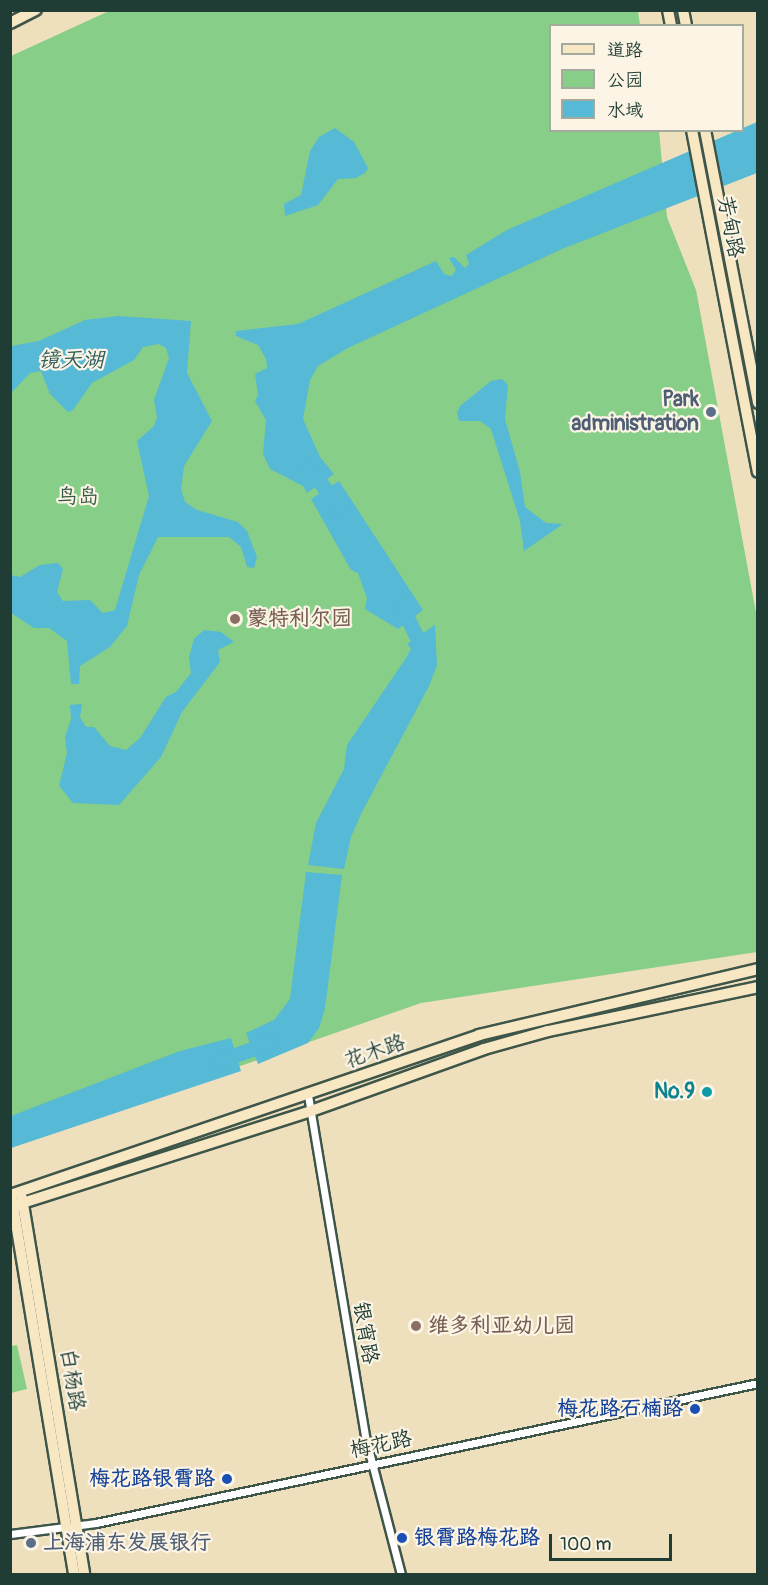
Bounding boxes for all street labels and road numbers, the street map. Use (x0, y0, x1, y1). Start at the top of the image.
street label: 芳甸路 (712, 194, 748, 260)
street label: 花木路 (341, 1030, 409, 1074)
street label: 银宵路 (347, 1300, 383, 1366)
street label: 白杨路 (55, 1347, 89, 1413)
street label: 梅花路 (348, 1426, 414, 1464)

